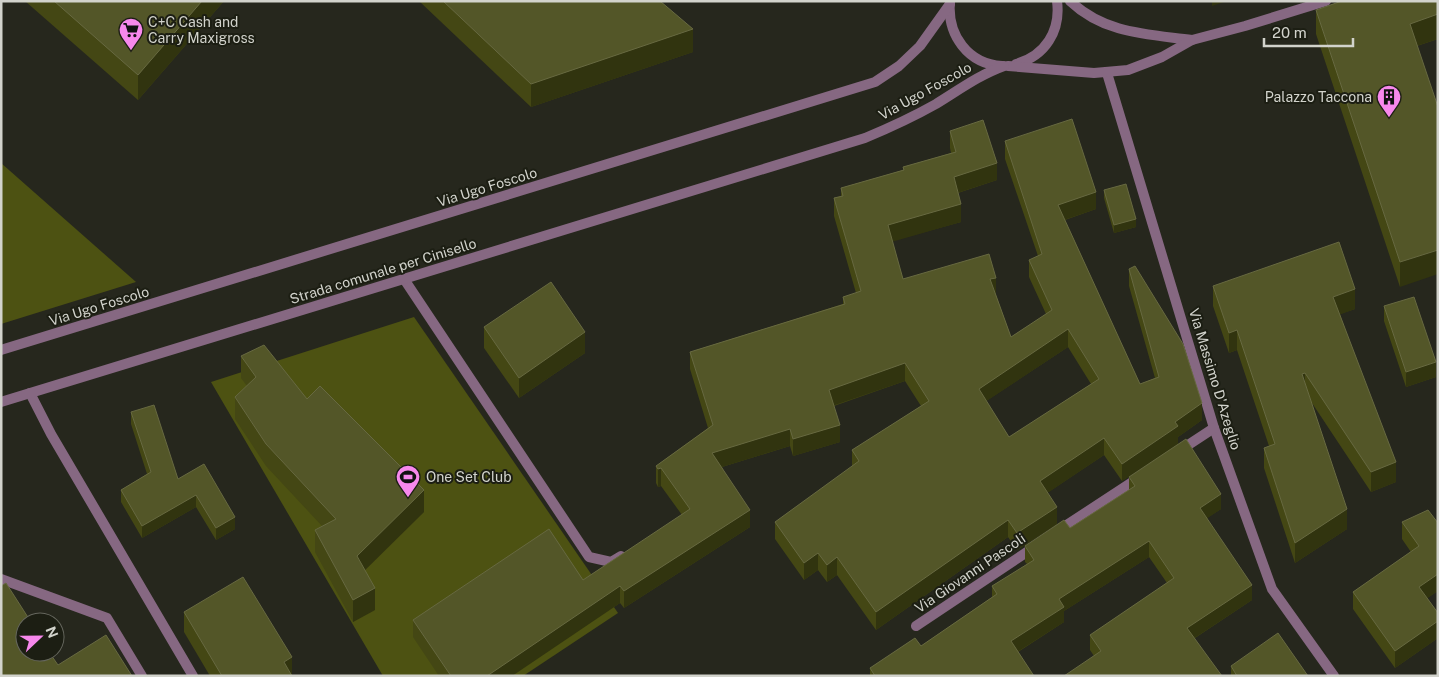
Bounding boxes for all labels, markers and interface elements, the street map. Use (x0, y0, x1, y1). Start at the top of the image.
place label: C+C Cash and Carry Maxigross (148, 14, 255, 46)
scale bar (1264, 15, 1353, 47)
supermarket icon: C+C Cash and Carry Maxigross (118, 17, 144, 51)
text: 20 m (1272, 24, 1307, 41)
street label: Via Ugo Foscolo (876, 59, 974, 123)
building icon: Palazzo Taccona (1376, 84, 1402, 118)
place label: Palazzo Taccona (1265, 89, 1372, 105)
street label: Via Ugo Foscolo (435, 164, 539, 210)
street label: Strada comunale per Cinisello (288, 235, 478, 307)
street label: Via Ugo Foscolo (47, 283, 151, 329)
street label: Via Massimo D'Azeglio (1186, 306, 1244, 452)
sports icon: One Set Club (395, 464, 421, 498)
place label: One Set Club (426, 469, 512, 485)
street label: Via Giovanni Pascoli (912, 530, 1028, 616)
north arrow (15, 612, 65, 662)
text: N (43, 624, 62, 640)

